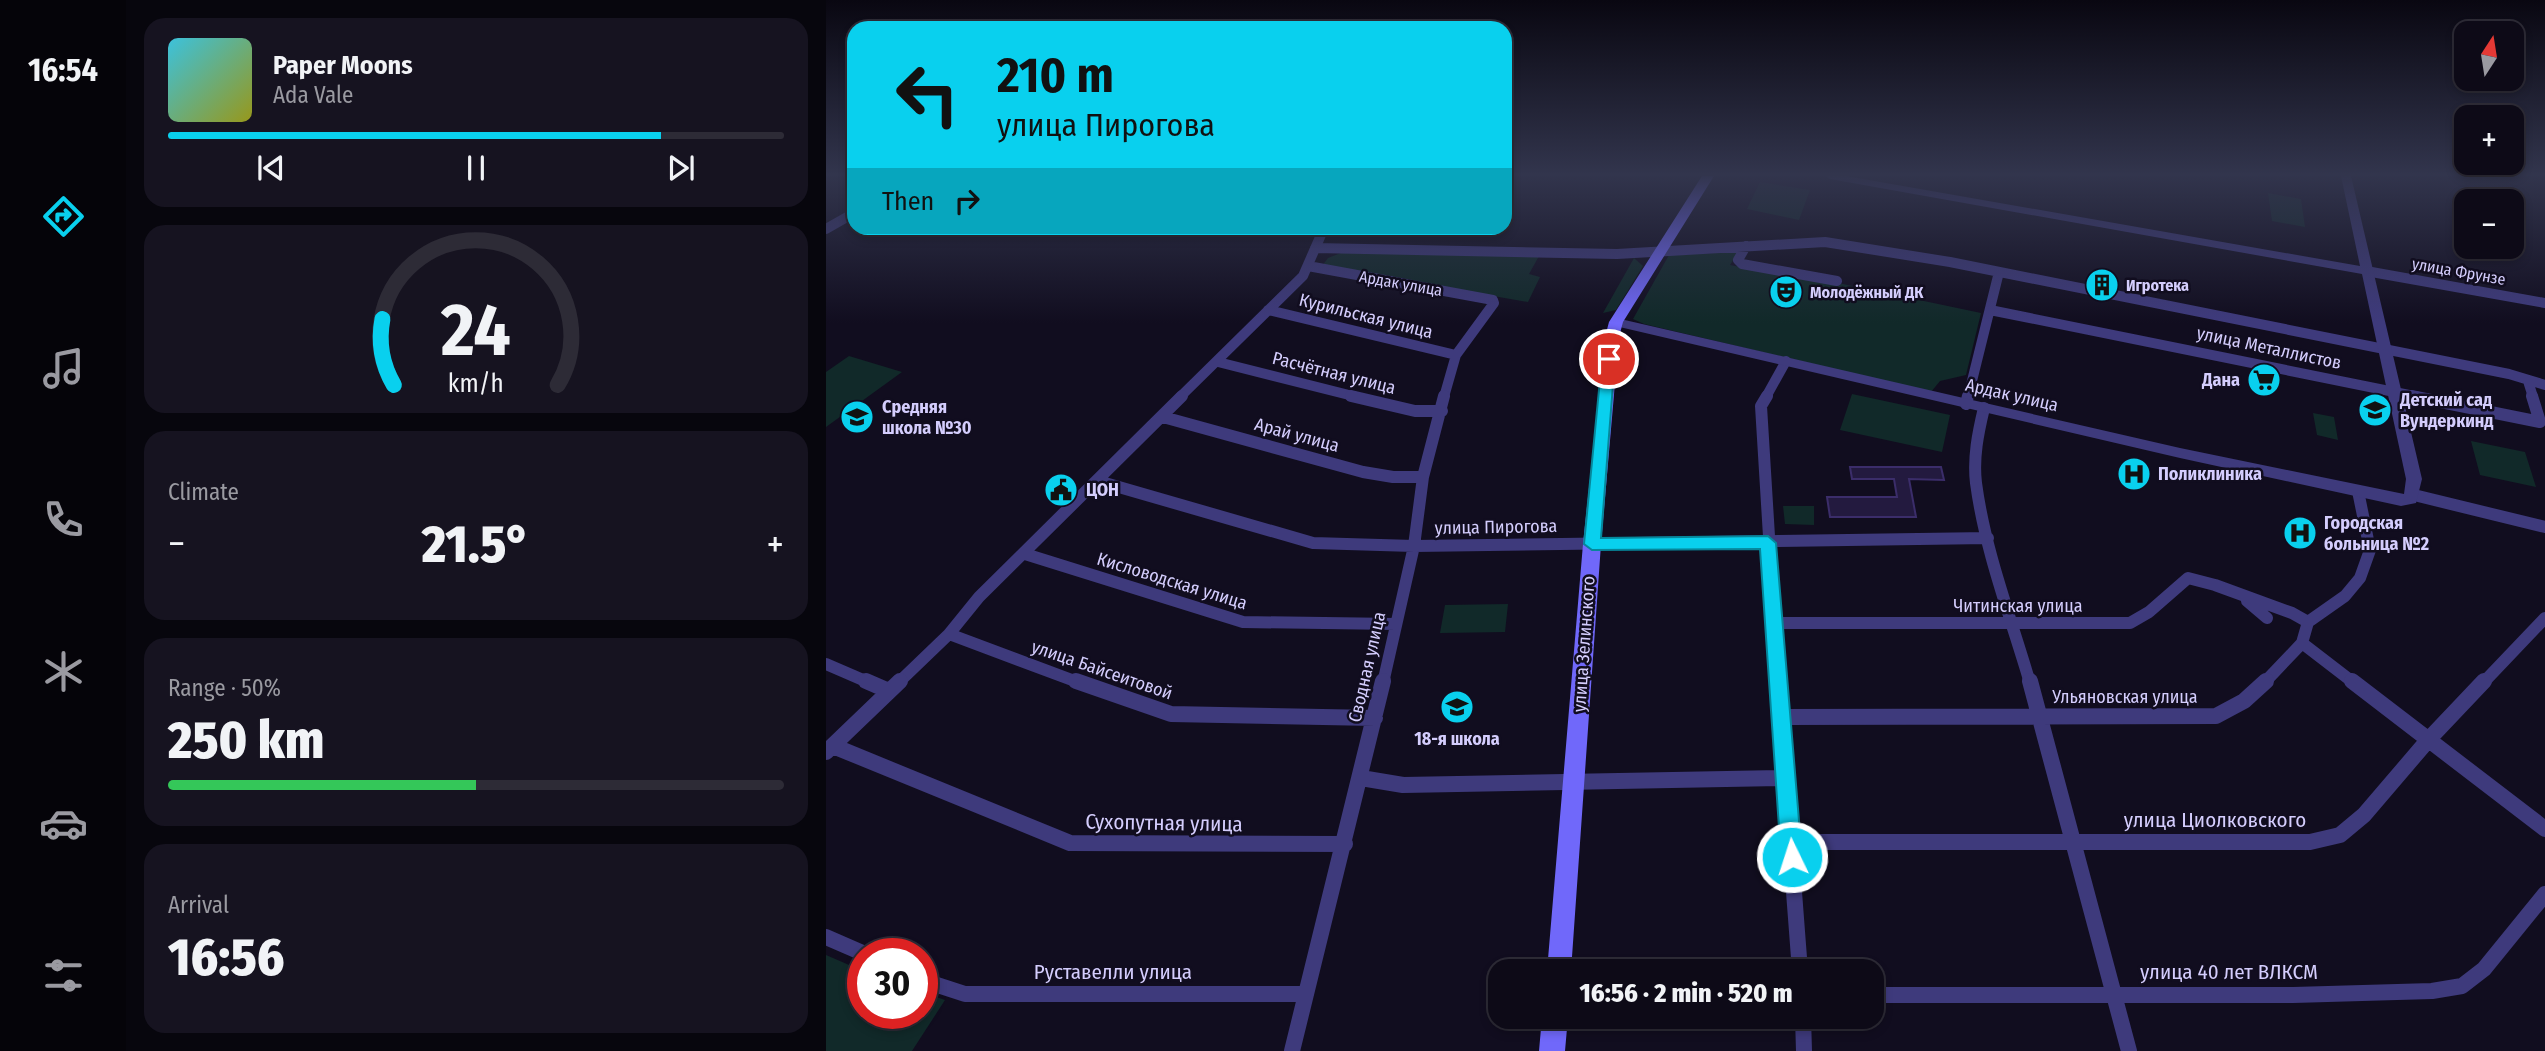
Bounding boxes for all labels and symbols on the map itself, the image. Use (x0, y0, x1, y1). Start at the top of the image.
north arrow (2454, 21, 2524, 91)
street label: улица Фрунзе (2411, 254, 2507, 289)
building icon: Игротека (2083, 266, 2121, 304)
street label: Ардак улица (1358, 267, 1444, 300)
theatre icon: Молодёжный ДК (1767, 273, 1805, 311)
place label: Игротека (2126, 276, 2189, 295)
place label: Молодёжный ДК (1810, 283, 1924, 302)
street label: Курильская улица (1297, 289, 1435, 343)
street label: улица Металлистов (2195, 322, 2343, 374)
pin (1579, 329, 1639, 389)
street label: Расчётная улица (1270, 347, 1398, 399)
supermarket icon: Дана (2245, 361, 2283, 399)
place label: Дана (2201, 369, 2240, 391)
street label: Ардак улица (1963, 374, 2061, 416)
place label: Детский сад Вундеркинд (2399, 389, 2493, 432)
school or university icon: Детский сад Вундеркинд (2356, 391, 2394, 429)
place label: Средняя школа №30 (882, 396, 972, 439)
school or university icon: Средняя школа №30 (838, 398, 876, 436)
street label: Арай улица (1252, 413, 1342, 457)
hospital icon: Поликлиника (2115, 455, 2153, 493)
place label: Поликлиника (2158, 463, 2262, 485)
public building icon: ЦОН (1042, 471, 1080, 509)
place label: ЦОН (1086, 479, 1119, 501)
place label: Городская больница №2 (2324, 512, 2429, 555)
hospital icon: Городская больница №2 (2281, 514, 2319, 552)
street label: улица Пирогова (1435, 515, 1558, 539)
street label: Кисловодская улица (1094, 548, 1250, 614)
street label: улица Зелинского (1568, 575, 1600, 713)
street label: Читинская улица (1953, 595, 2083, 617)
street label: Сводная улица (1344, 609, 1390, 724)
street label: улица Байсеитовой (1029, 636, 1175, 704)
street label: Ульяновская улица (2051, 686, 2198, 708)
school or university icon: 18-я школа (1438, 688, 1476, 726)
place label: 18-я школа (1414, 728, 1500, 750)
street label: улица Циолковского (2124, 807, 2306, 833)
street label: Сухопутная улица (1085, 809, 1243, 837)
position arrow (1755, 820, 1829, 894)
speed limit sign: 30 (847, 938, 938, 1029)
street label: Руставелли улица (1034, 959, 1192, 985)
street label: улица 40 лет ВЛКСМ (2140, 959, 2318, 985)

